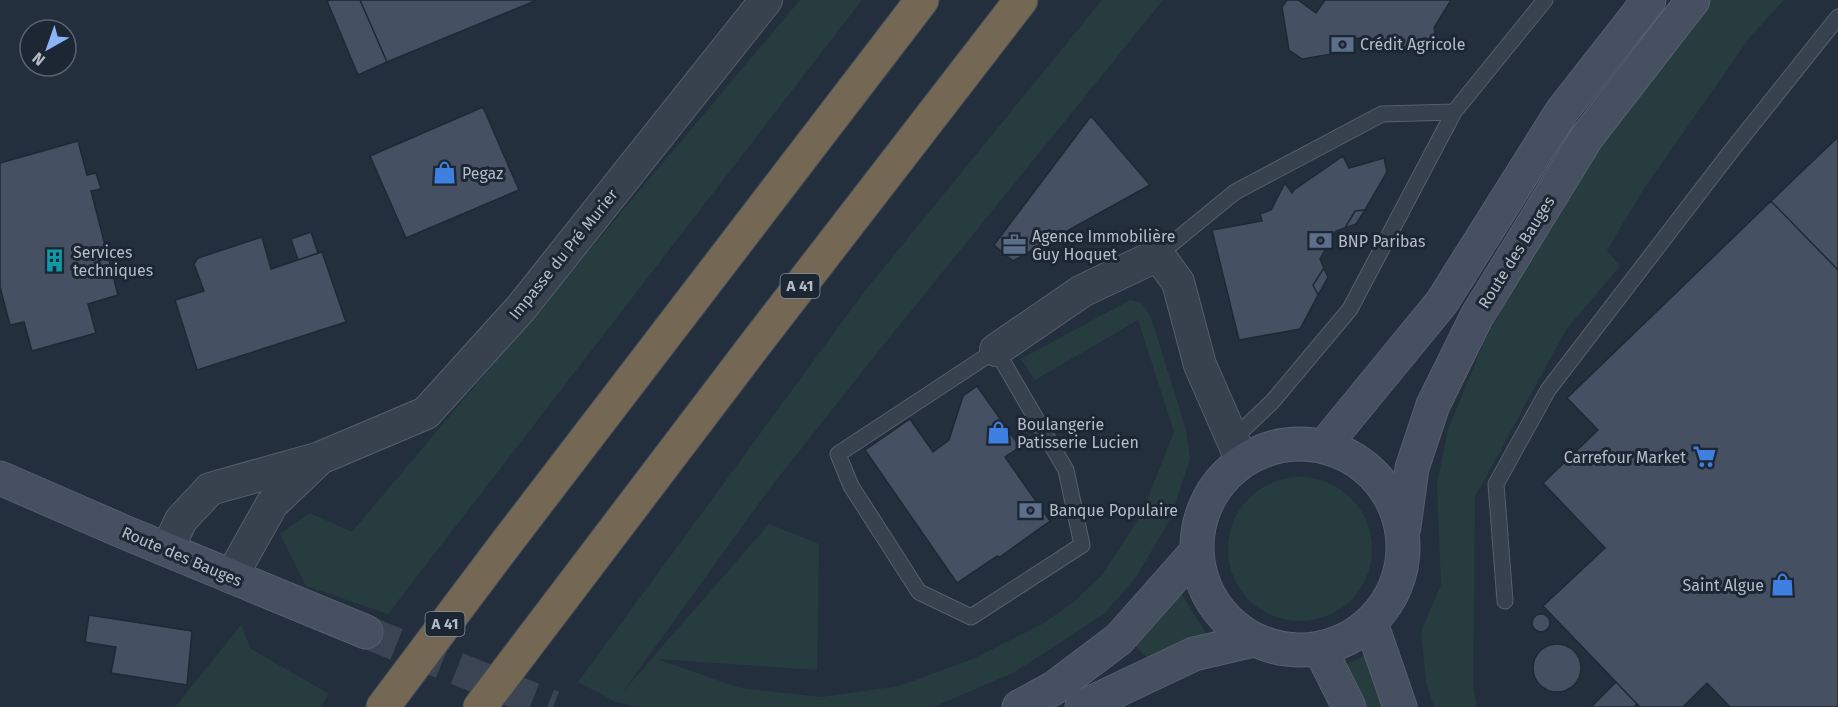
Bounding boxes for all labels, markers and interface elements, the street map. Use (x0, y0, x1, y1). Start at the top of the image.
north arrow (18, 18, 78, 78)
bank icon: Crédit Agricole (1329, 31, 1355, 57)
place label: Crédit Agricole (1360, 35, 1465, 54)
text: N (29, 48, 49, 70)
shop icon: Pegaz (431, 160, 457, 186)
place label: Pegaz (462, 164, 503, 183)
street label: Impasse du Pré Murier (505, 185, 622, 323)
street label: Route des Bauges (1474, 193, 1559, 312)
place label: Agence Immobilière Guy Hoquet (1032, 227, 1175, 264)
bank icon: BNP Paribas (1307, 228, 1333, 254)
office icon: Agence Immobilière Guy Hoquet (1001, 232, 1027, 258)
place label: BNP Paribas (1338, 232, 1425, 251)
place label: Services techniques (73, 243, 153, 280)
building icon: Services techniques (42, 248, 68, 274)
road number: A 41 (780, 274, 820, 298)
place label: Boulangerie Patisserie Lucien (1017, 415, 1139, 452)
shop icon: Boulangerie Patisserie Lucien (986, 420, 1012, 446)
supermarket icon: Carrefour Market (1691, 444, 1717, 470)
place label: Carrefour Market (1564, 448, 1686, 467)
bank icon: Banque Populaire (1018, 497, 1044, 523)
place label: Banque Populaire (1049, 501, 1178, 520)
street label: Route des Bauges (119, 523, 245, 590)
shop icon: Saint Algue (1769, 572, 1795, 598)
place label: Saint Algue (1683, 576, 1764, 595)
road number: A 41 (426, 612, 464, 636)

